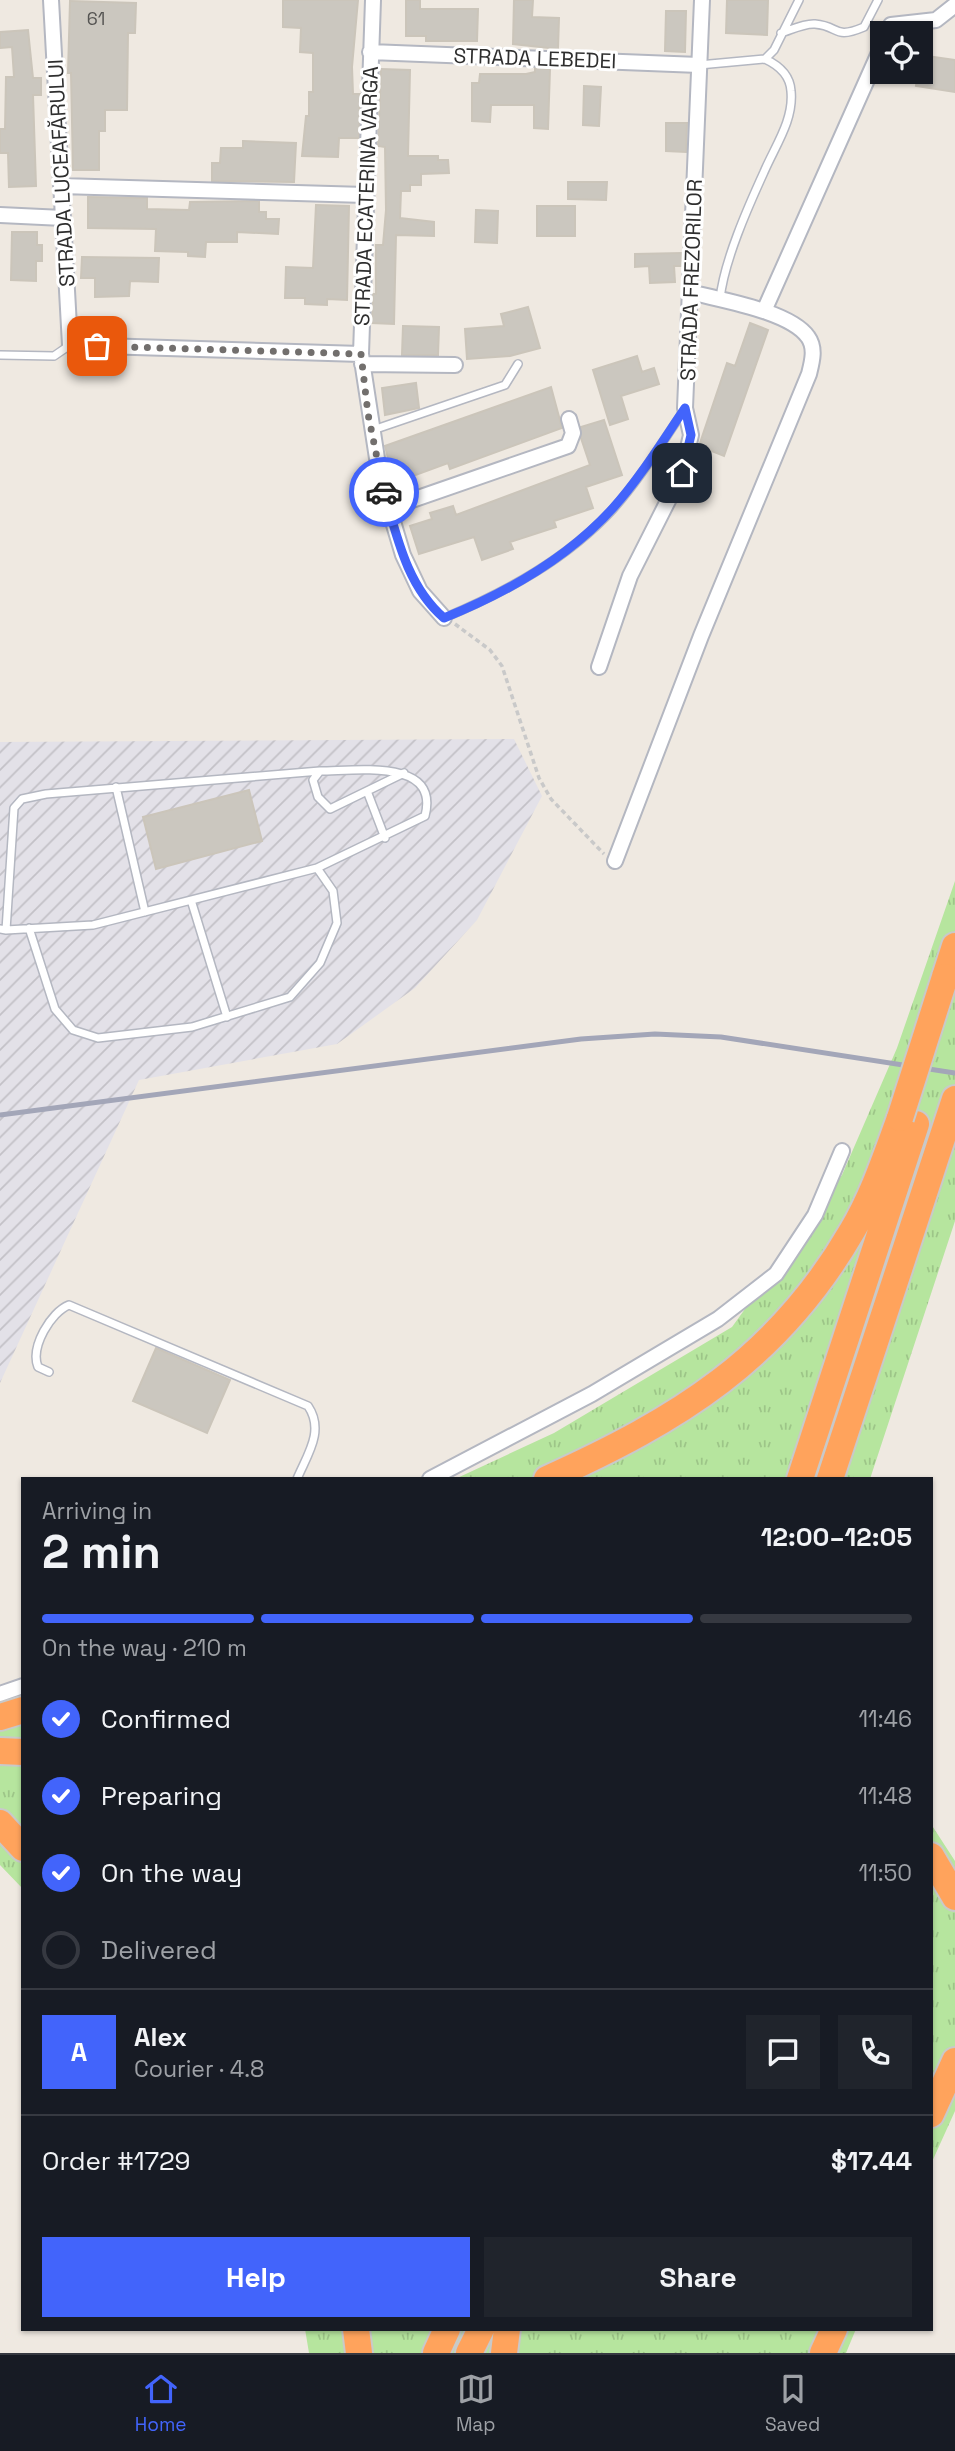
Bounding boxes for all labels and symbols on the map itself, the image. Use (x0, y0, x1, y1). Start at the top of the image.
house number: 61 (87, 7, 105, 30)
street label: STRADA LEBEDEI (453, 42, 617, 74)
street label: STRADA LUCEAFĂRULUI (42, 58, 80, 288)
street label: STRADA ECATERINA VARGA (348, 66, 384, 326)
street label: STRADA FREZORILOR (674, 179, 708, 381)
pin (67, 316, 127, 376)
pin (652, 443, 712, 503)
courier (349, 457, 419, 527)

